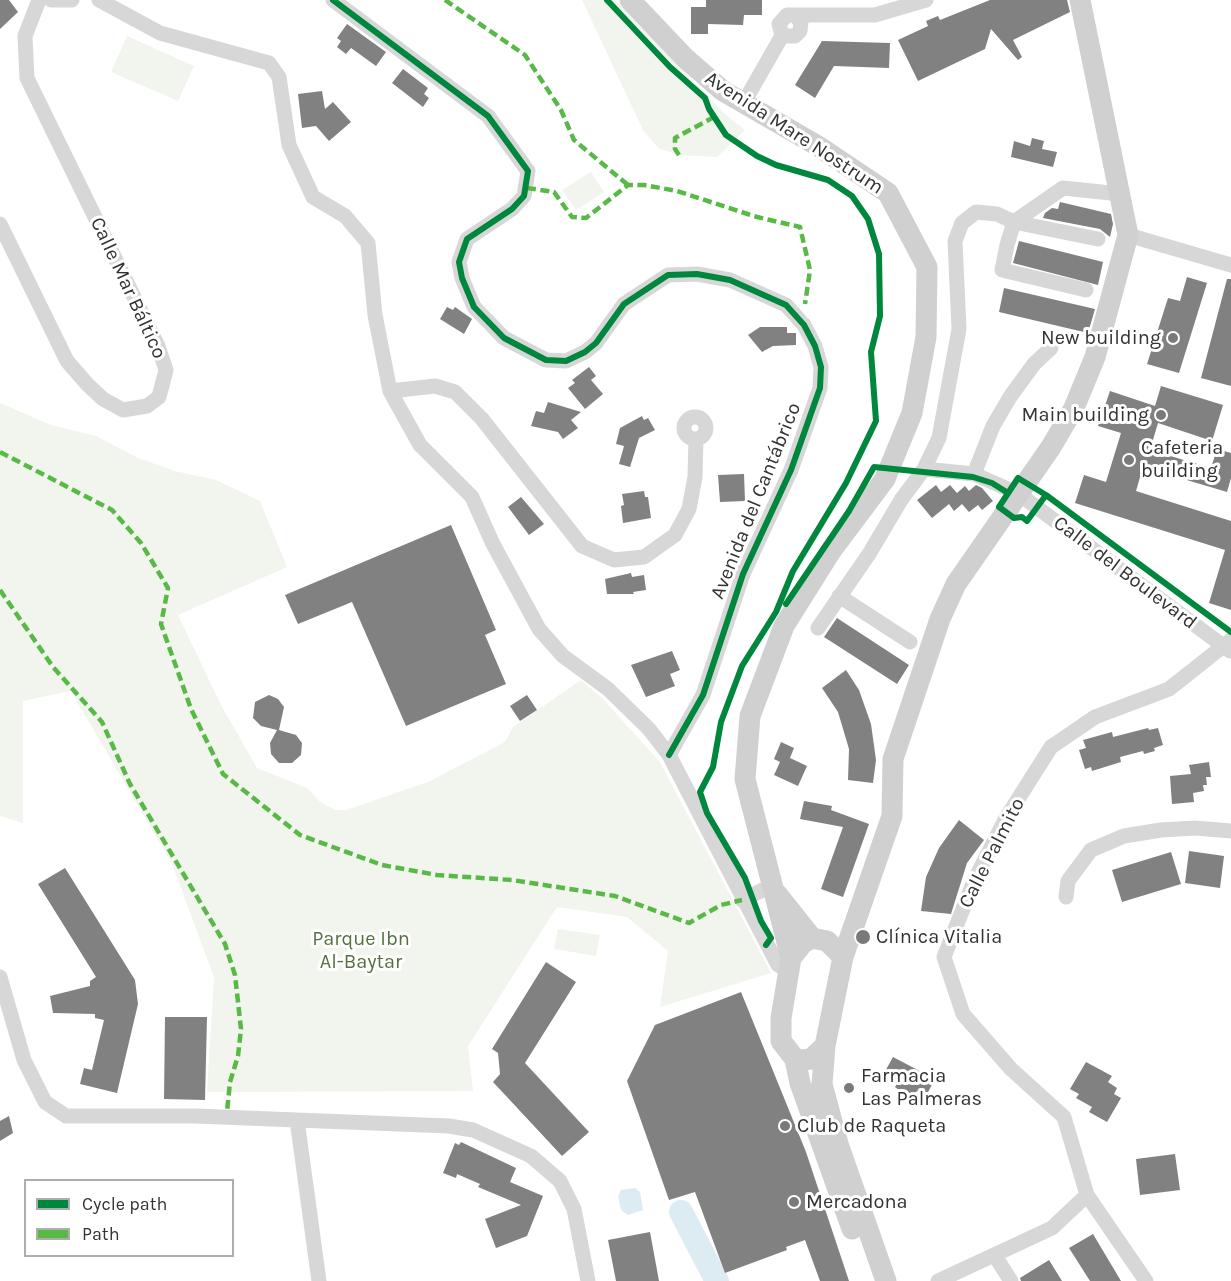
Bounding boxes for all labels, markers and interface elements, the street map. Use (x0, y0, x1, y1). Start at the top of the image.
street label: Avenida Mare Nostrum (700, 66, 888, 200)
street label: Calle Mar Báltico (85, 214, 171, 362)
place label: New building (1041, 326, 1161, 350)
marker: New building (1166, 331, 1180, 345)
street label: Avenida del Cantábrico (706, 399, 806, 603)
place label: Main building (1022, 403, 1149, 427)
marker: Main building (1154, 408, 1168, 422)
place label: Cafeteria building (1141, 436, 1223, 483)
marker: Cafeteria building (1122, 453, 1136, 467)
street label: Calle del Boulevard (1049, 511, 1201, 635)
street label: Calle Palmito (954, 794, 1030, 912)
place label: Clínica Vitalia (876, 925, 1002, 949)
park label: Parque Ibn Al-Baytar (312, 927, 410, 974)
marker: Clínica Vitalia (854, 928, 872, 946)
place label: Farmacia Las Palmeras (861, 1064, 982, 1111)
marker: Farmacia Las Palmeras (842, 1081, 856, 1095)
place label: Club de Raqueta (797, 1114, 946, 1138)
marker: Club de Raqueta (778, 1119, 792, 1133)
legend (24, 1179, 234, 1257)
place label: Mercadona (806, 1190, 908, 1214)
text: Cycle path (82, 1193, 167, 1215)
marker: Mercadona (787, 1195, 801, 1209)
text: Path (82, 1223, 120, 1245)

